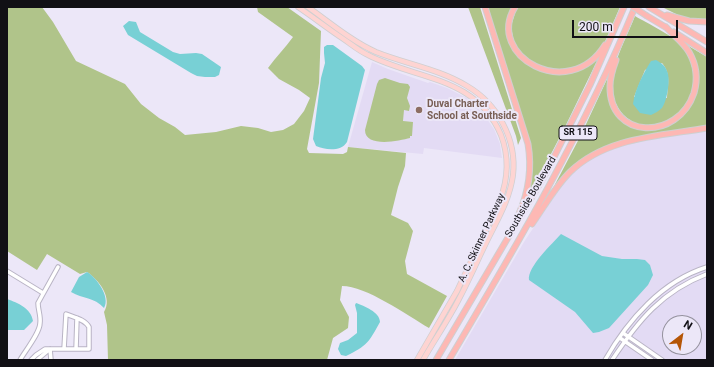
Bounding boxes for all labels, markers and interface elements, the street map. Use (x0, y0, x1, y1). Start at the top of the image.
scale bar (574, 12, 680, 38)
text: 200 m (579, 20, 613, 34)
place label: Duval Charter School at Southside (427, 98, 517, 122)
marker: Duval Charter School at Southside (414, 105, 424, 115)
road number: SR 115 (559, 126, 597, 140)
street label: Southside Boulevard (503, 155, 559, 239)
street label: A. C. Skinner Parkway (456, 192, 508, 284)
north arrow (662, 315, 702, 355)
text: N (681, 318, 695, 333)

